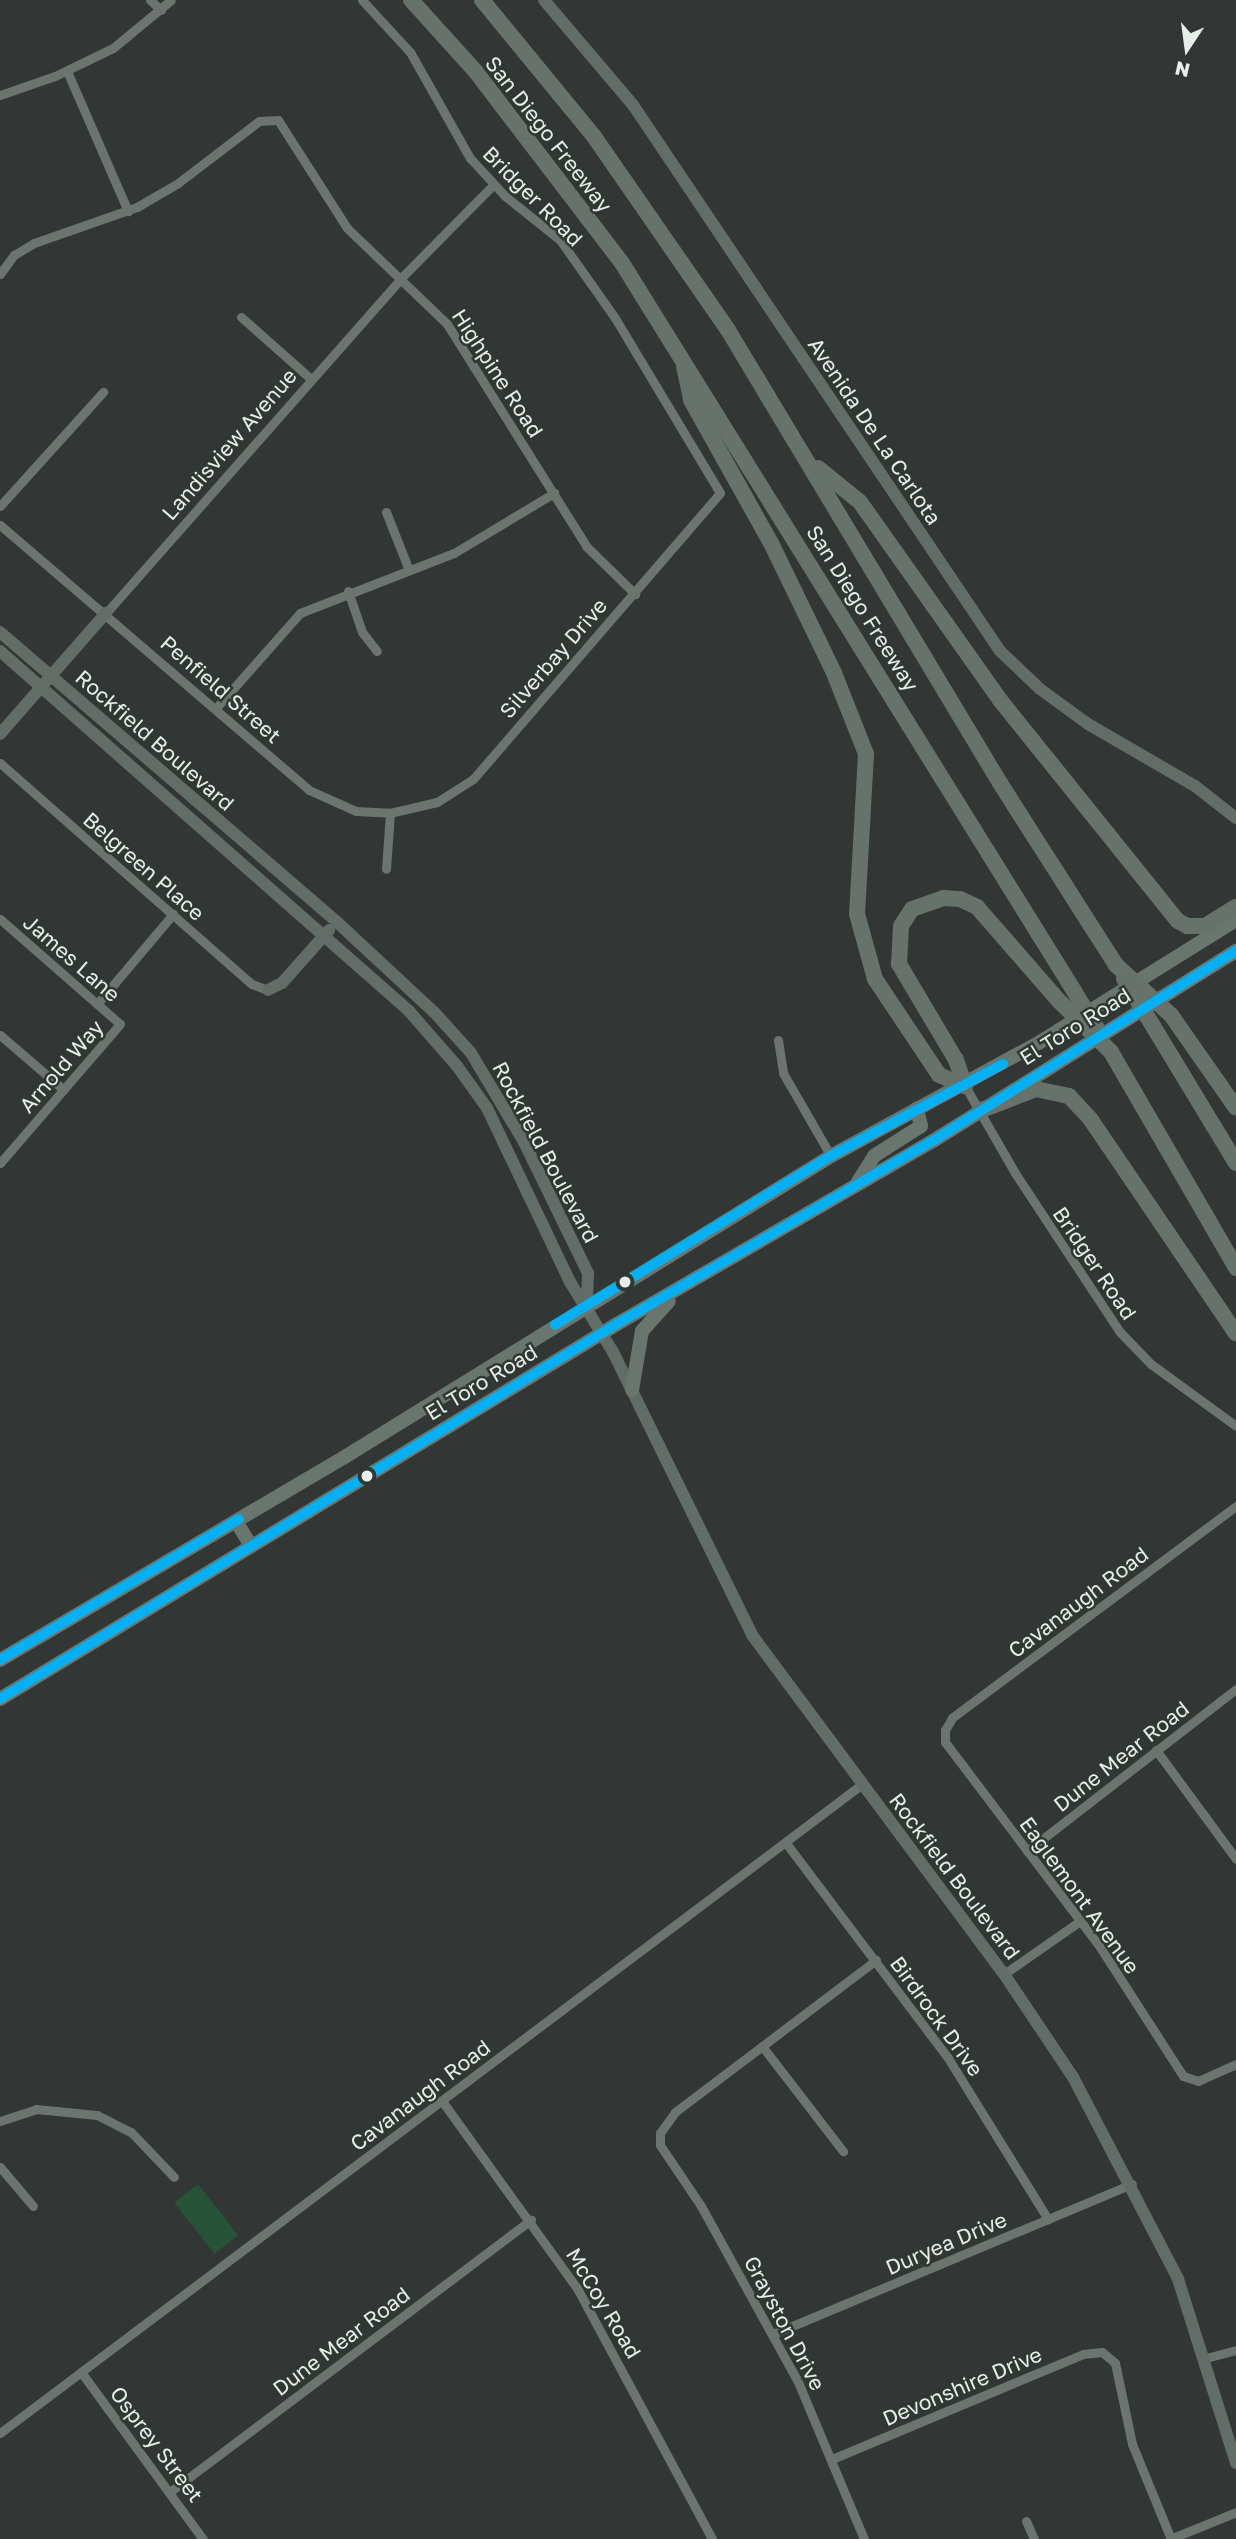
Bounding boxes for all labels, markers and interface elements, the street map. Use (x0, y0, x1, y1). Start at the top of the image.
north arrow (1152, 14, 1222, 84)
street label: San Diego Freeway (480, 51, 618, 217)
text: N (1173, 57, 1192, 83)
street label: Bridger Road (478, 141, 588, 251)
street label: Highpine Road (447, 304, 549, 442)
street label: Avenida De La Carlota (803, 333, 947, 529)
street label: Landisview Avenue (156, 363, 302, 525)
street label: San Diego Freeway (802, 520, 924, 696)
street label: Silverbay Drive (494, 593, 612, 723)
street label: Penfield Street (156, 630, 286, 748)
street label: Rockfield Boulevard (71, 664, 239, 816)
street label: Belgreen Place (78, 807, 210, 925)
street label: James Lane (19, 909, 125, 1007)
street label: El Toro Road (1015, 982, 1135, 1070)
street label: Arnold Way (14, 1014, 108, 1118)
street label: Rockfield Boulevard (488, 1057, 604, 1247)
street label: Bridger Road (1048, 1202, 1142, 1324)
unlabelled marker (618, 1275, 632, 1289)
street label: El Toro Road (421, 1339, 541, 1425)
unlabelled marker (360, 1469, 374, 1483)
street label: Cavanaugh Road (1003, 1541, 1153, 1663)
street label: Dune Mear Road (1048, 1695, 1194, 1817)
street label: Rockfield Boulevard (884, 1788, 1026, 1964)
street label: Eaglemont Avenue (1015, 1812, 1145, 1978)
street label: Birdrock Drive (885, 1951, 989, 2081)
street label: Cavanaugh Road (345, 2034, 495, 2156)
street label: Duryea Drive (882, 2206, 1010, 2280)
street label: McCoy Road (561, 2243, 647, 2363)
street label: Grayston Drive (739, 2252, 831, 2394)
street label: Dune Mear Road (268, 2281, 414, 2401)
street label: Devonshire Drive (879, 2341, 1045, 2431)
street label: Osprey Street (105, 2381, 209, 2507)

